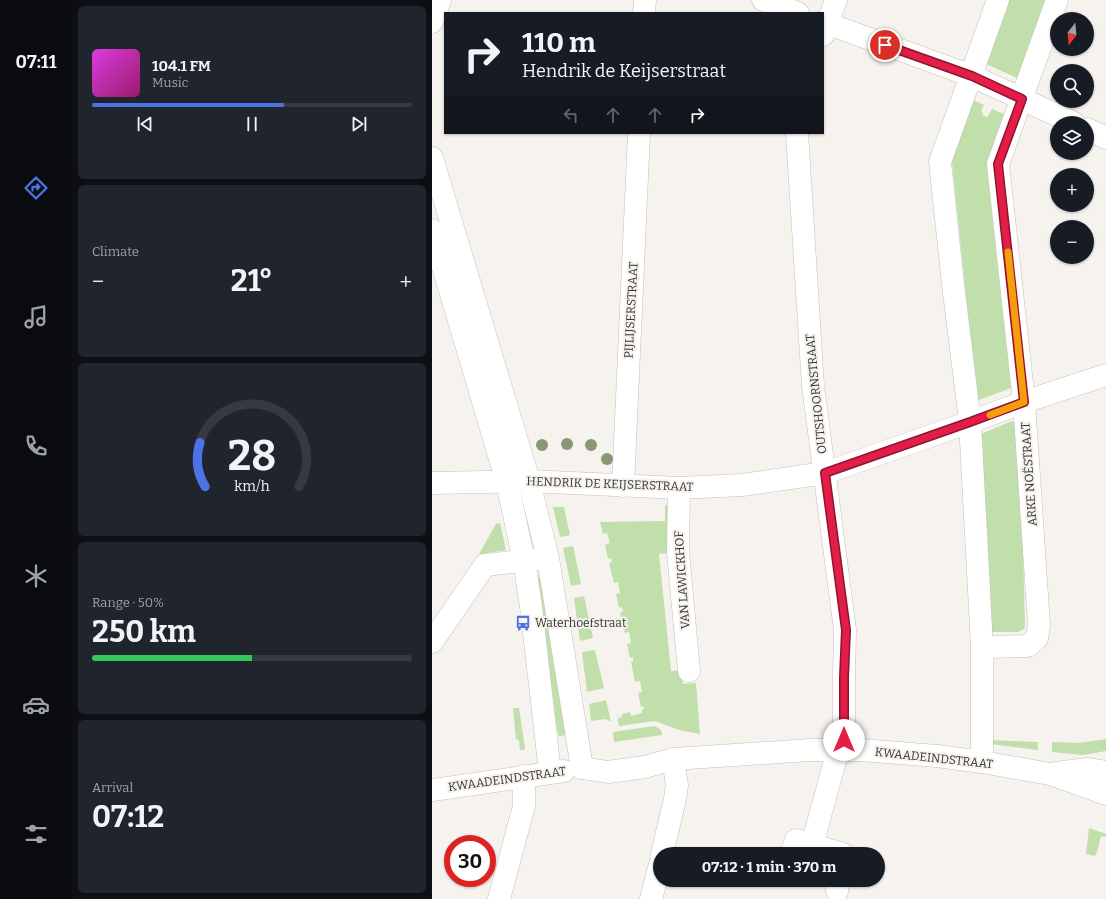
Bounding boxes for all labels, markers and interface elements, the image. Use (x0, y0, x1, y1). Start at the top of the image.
north arrow (1050, 12, 1094, 56)
map controls (1050, 12, 1094, 264)
text: 110 m (522, 26, 596, 59)
icon: right (456, 28, 508, 80)
pin (868, 28, 902, 62)
icon: arrive (874, 34, 896, 56)
text: 07:11 (16, 51, 56, 73)
text: 104.1 FM (152, 57, 211, 75)
text: Hendrik de Keijserstraat (522, 60, 726, 82)
button: search (1050, 64, 1094, 108)
text: Music (152, 75, 188, 90)
icon: left (560, 104, 582, 126)
icon: ahead (602, 104, 624, 126)
icon: ahead (644, 104, 666, 126)
icon: right (686, 104, 708, 126)
icon: previous (134, 113, 156, 135)
icon: pause (241, 113, 263, 135)
icon: next (348, 113, 370, 135)
button: layers (1050, 116, 1094, 160)
button: + (1050, 168, 1094, 212)
icon: directions (22, 174, 50, 202)
button: − (1050, 220, 1094, 264)
text: Climate (92, 244, 139, 259)
street label: PIJLIJSERSTRAAT (621, 261, 641, 359)
text: 21° (231, 263, 273, 299)
text: − (92, 268, 104, 295)
text: + (399, 268, 412, 295)
icon: music (22, 303, 50, 331)
street label: OUTSHOORNSTRAAT (803, 333, 829, 455)
street label: ARKE NOËSTRAAT (1017, 421, 1040, 527)
text: 28 (228, 431, 276, 481)
icon: phone (22, 432, 50, 460)
street label: HENDRIK DE KEIJSERSTRAAT (526, 474, 694, 494)
text: km/h (234, 478, 270, 495)
street label: VAN LAWICKHOF (672, 530, 692, 630)
icon: climate (22, 562, 50, 590)
text: Range · 50% (92, 595, 164, 610)
text: 250 km (92, 614, 196, 650)
bus stop icon: Waterhoefstraat (514, 614, 532, 632)
place label: Waterhoefstraat (535, 616, 627, 630)
icon: car (22, 691, 50, 719)
position arrow (823, 719, 865, 761)
street label: KWAADEINDSTRAAT (874, 745, 994, 771)
street label: KWAADEINDSTRAAT (447, 764, 567, 794)
text: Arrival (92, 780, 133, 795)
text: 07:12 (92, 799, 164, 835)
icon: filters (22, 820, 50, 848)
speed limit sign: 30 (444, 835, 496, 887)
text: 07:12 · 1 min · 370 m (702, 858, 836, 876)

